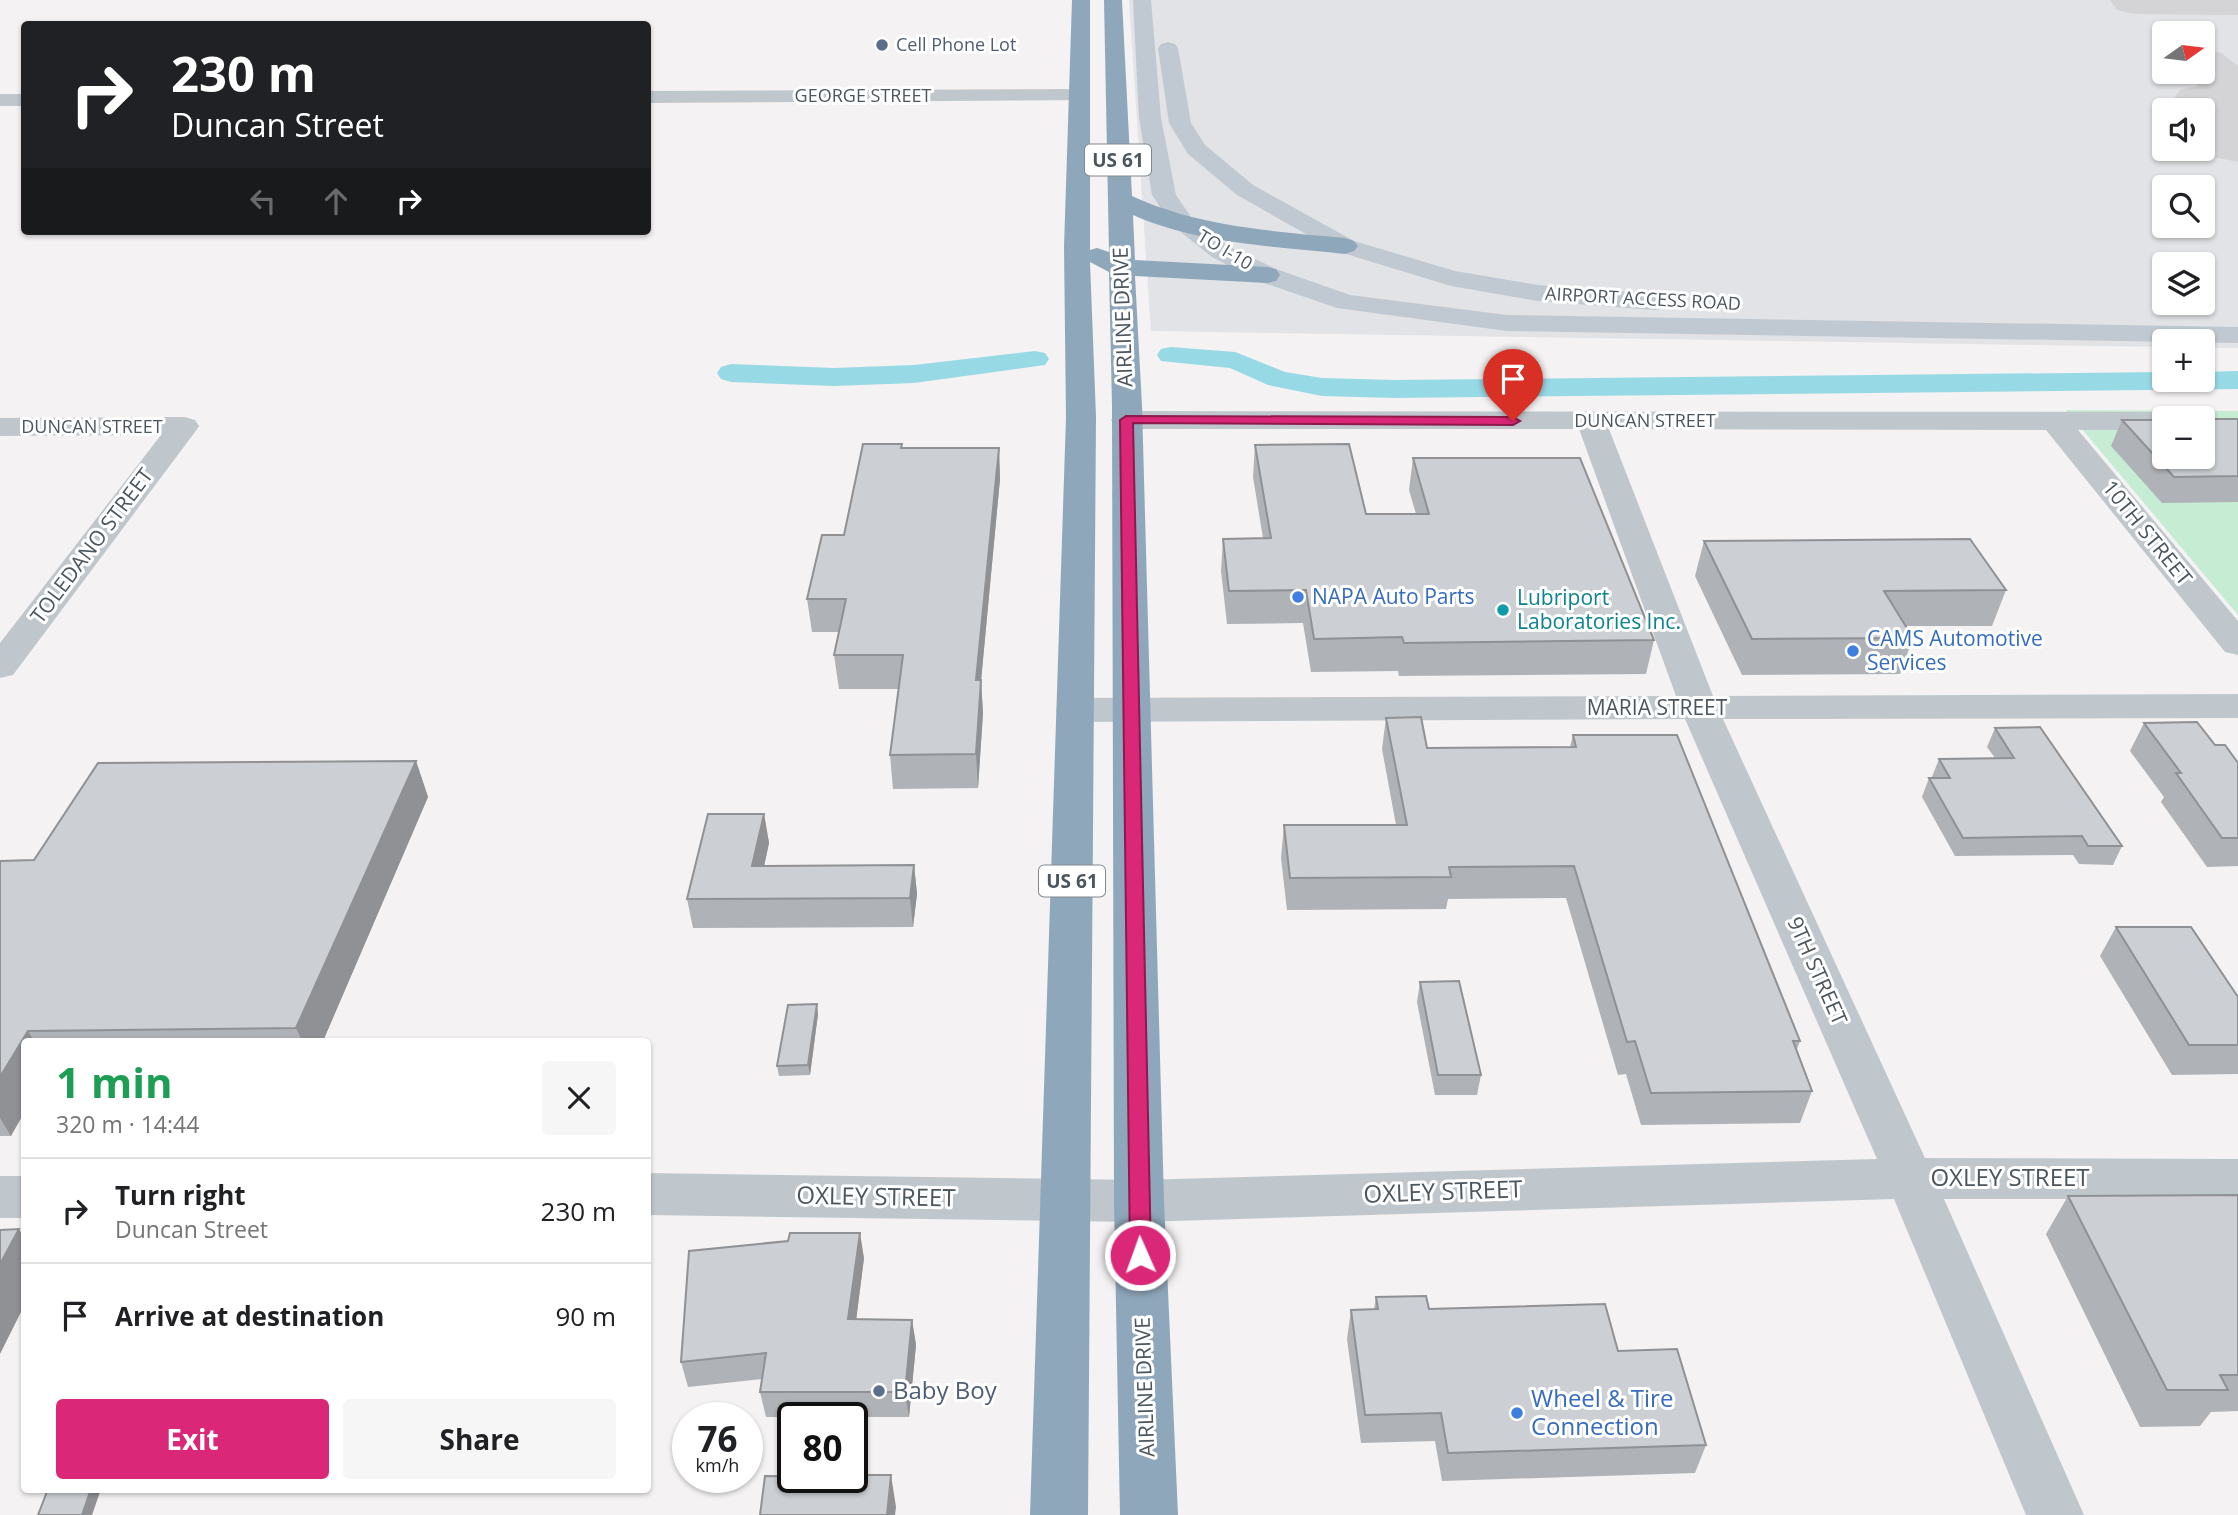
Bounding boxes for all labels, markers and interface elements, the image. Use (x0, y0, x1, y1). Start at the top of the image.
north arrow (2152, 21, 2216, 84)
map controls (2152, 21, 2215, 469)
place label: Cell Phone Lot (896, 32, 1016, 56)
marker: Cell Phone Lot (874, 37, 890, 53)
text: 230 m (171, 40, 316, 106)
icon: right (56, 49, 147, 140)
street label: GEORGE STREET (795, 83, 931, 107)
button: sound (2152, 98, 2215, 161)
text: Duncan Street (171, 103, 384, 146)
road number: US 61 (1085, 144, 1151, 176)
button: search (2152, 175, 2215, 238)
icon: left (244, 182, 282, 220)
icon: ahead (317, 182, 355, 220)
icon: right (390, 182, 428, 220)
street label: TO I-10 (1194, 223, 1257, 275)
street label: AIRLINE DRIVE (1106, 247, 1138, 388)
button: layers (2152, 252, 2215, 315)
street label: AIRPORT ACCESS ROAD (1545, 281, 1742, 315)
button: + (2152, 329, 2215, 392)
pin (1483, 349, 1543, 421)
icon: arrive (1494, 360, 1532, 398)
button: − (2152, 406, 2215, 469)
street label: DUNCAN STREET (1574, 408, 1716, 432)
street label: DUNCAN STREET (21, 414, 163, 438)
street label: TOLEDANO STREET (24, 462, 159, 629)
street label: 10TH STREET (2097, 474, 2199, 591)
place label: NAPA Auto Parts (1312, 582, 1475, 610)
place label: Lubriport Laboratories Inc. (1517, 583, 1681, 635)
marker: NAPA Auto Parts (1290, 589, 1306, 605)
marker: Lubriport Laboratories Inc. (1495, 602, 1511, 618)
place label: CAMS Automotive Services (1867, 624, 2043, 676)
marker: CAMS Automotive Services (1845, 643, 1861, 659)
street label: MARIA STREET (1587, 693, 1728, 721)
road number: US 61 (1039, 866, 1105, 897)
street label: 9TH STREET (1782, 912, 1854, 1029)
text: 1 min (56, 1053, 173, 1110)
button: close (542, 1061, 616, 1135)
text: 320 m · 14:44 (56, 1108, 199, 1140)
street label: OXLEY STREET (1930, 1160, 2090, 1193)
street label: OXLEY STREET (1363, 1171, 1523, 1210)
text: Turn right (115, 1177, 246, 1213)
street label: OXLEY STREET (796, 1178, 956, 1213)
icon: right (56, 1192, 94, 1230)
text: 230 m (541, 1193, 616, 1229)
text: Duncan Street (115, 1213, 268, 1245)
position arrow (1103, 1218, 1177, 1292)
icon: arrive (56, 1297, 94, 1335)
text: Arrive at destination (115, 1298, 384, 1334)
text: 90 m (555, 1298, 616, 1334)
street label: AIRLINE DRIVE (1128, 1317, 1160, 1458)
place label: Baby Boy (893, 1373, 998, 1406)
place label: Wheel & Tire Connection (1531, 1381, 1673, 1442)
marker: Baby Boy (871, 1383, 887, 1399)
button: Exit (56, 1399, 329, 1479)
button: Share (343, 1399, 616, 1479)
speed limit sign: 80 (777, 1402, 868, 1493)
marker: Wheel & Tire Connection (1509, 1405, 1525, 1421)
text: 76 (697, 1415, 738, 1462)
text: km/h (696, 1453, 739, 1477)

